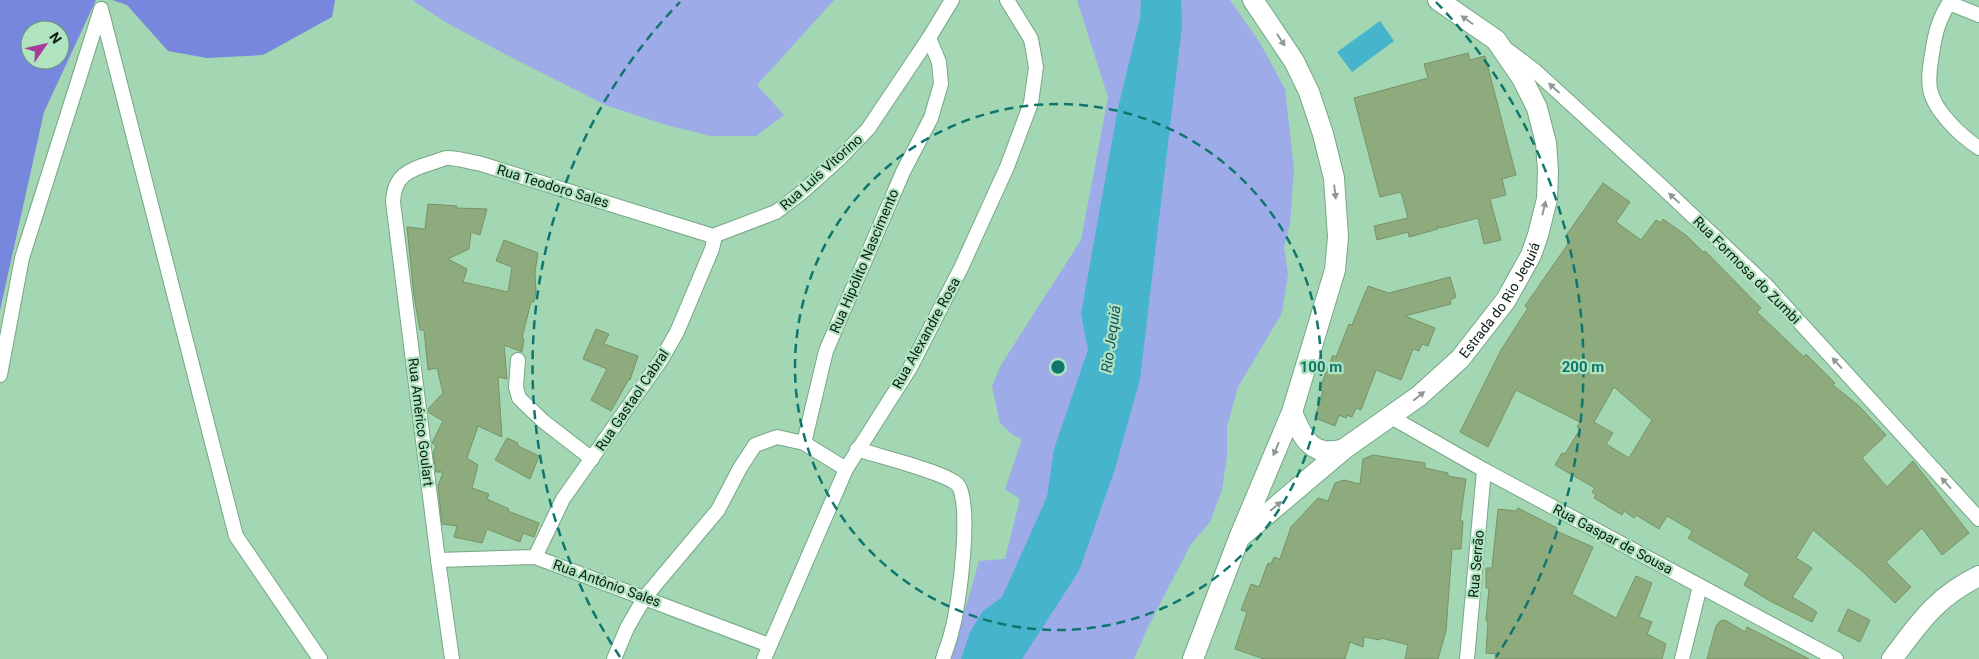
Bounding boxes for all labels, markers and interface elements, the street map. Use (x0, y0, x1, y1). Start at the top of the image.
one-way arrow (1460, 15, 1474, 25)
north arrow (20, 20, 70, 70)
text: N (46, 29, 65, 46)
one-way arrow (1276, 34, 1286, 47)
one-way arrow (1548, 82, 1560, 94)
street label: Rua Luis Vitorino (777, 131, 865, 213)
street label: Rua Teodoro Sales (495, 161, 611, 211)
one-way arrow (1332, 184, 1340, 200)
street label: Rua Hipólito Nascimento (826, 187, 902, 335)
one-way arrow (1668, 192, 1680, 204)
one-way arrow (1541, 200, 1549, 216)
street label: Rua Formosa do Zumbi (1690, 213, 1804, 327)
street label: Estrada do Rio Jequiá (1456, 240, 1543, 361)
street label: Rua Alexandre Rosa (889, 275, 963, 391)
water label: Rio Jequiá (1097, 304, 1125, 374)
street label: Rua Gastaol Cabral (592, 346, 672, 454)
street label: Rua Américo Goulart (405, 357, 437, 487)
centre of rings (1049, 358, 1067, 376)
text: 100 m (1300, 358, 1342, 376)
text: 200 m (1562, 358, 1604, 376)
one-way arrow (1831, 358, 1843, 370)
one-way arrow (1412, 391, 1425, 402)
one-way arrow (1272, 442, 1279, 457)
one-way arrow (1940, 478, 1952, 490)
one-way arrow (1270, 501, 1283, 512)
street label: Rua Gaspar de Sousa (1550, 501, 1676, 577)
street label: Rua Serrão (1465, 529, 1487, 599)
street label: Rua Antônio Sales (551, 556, 663, 610)

